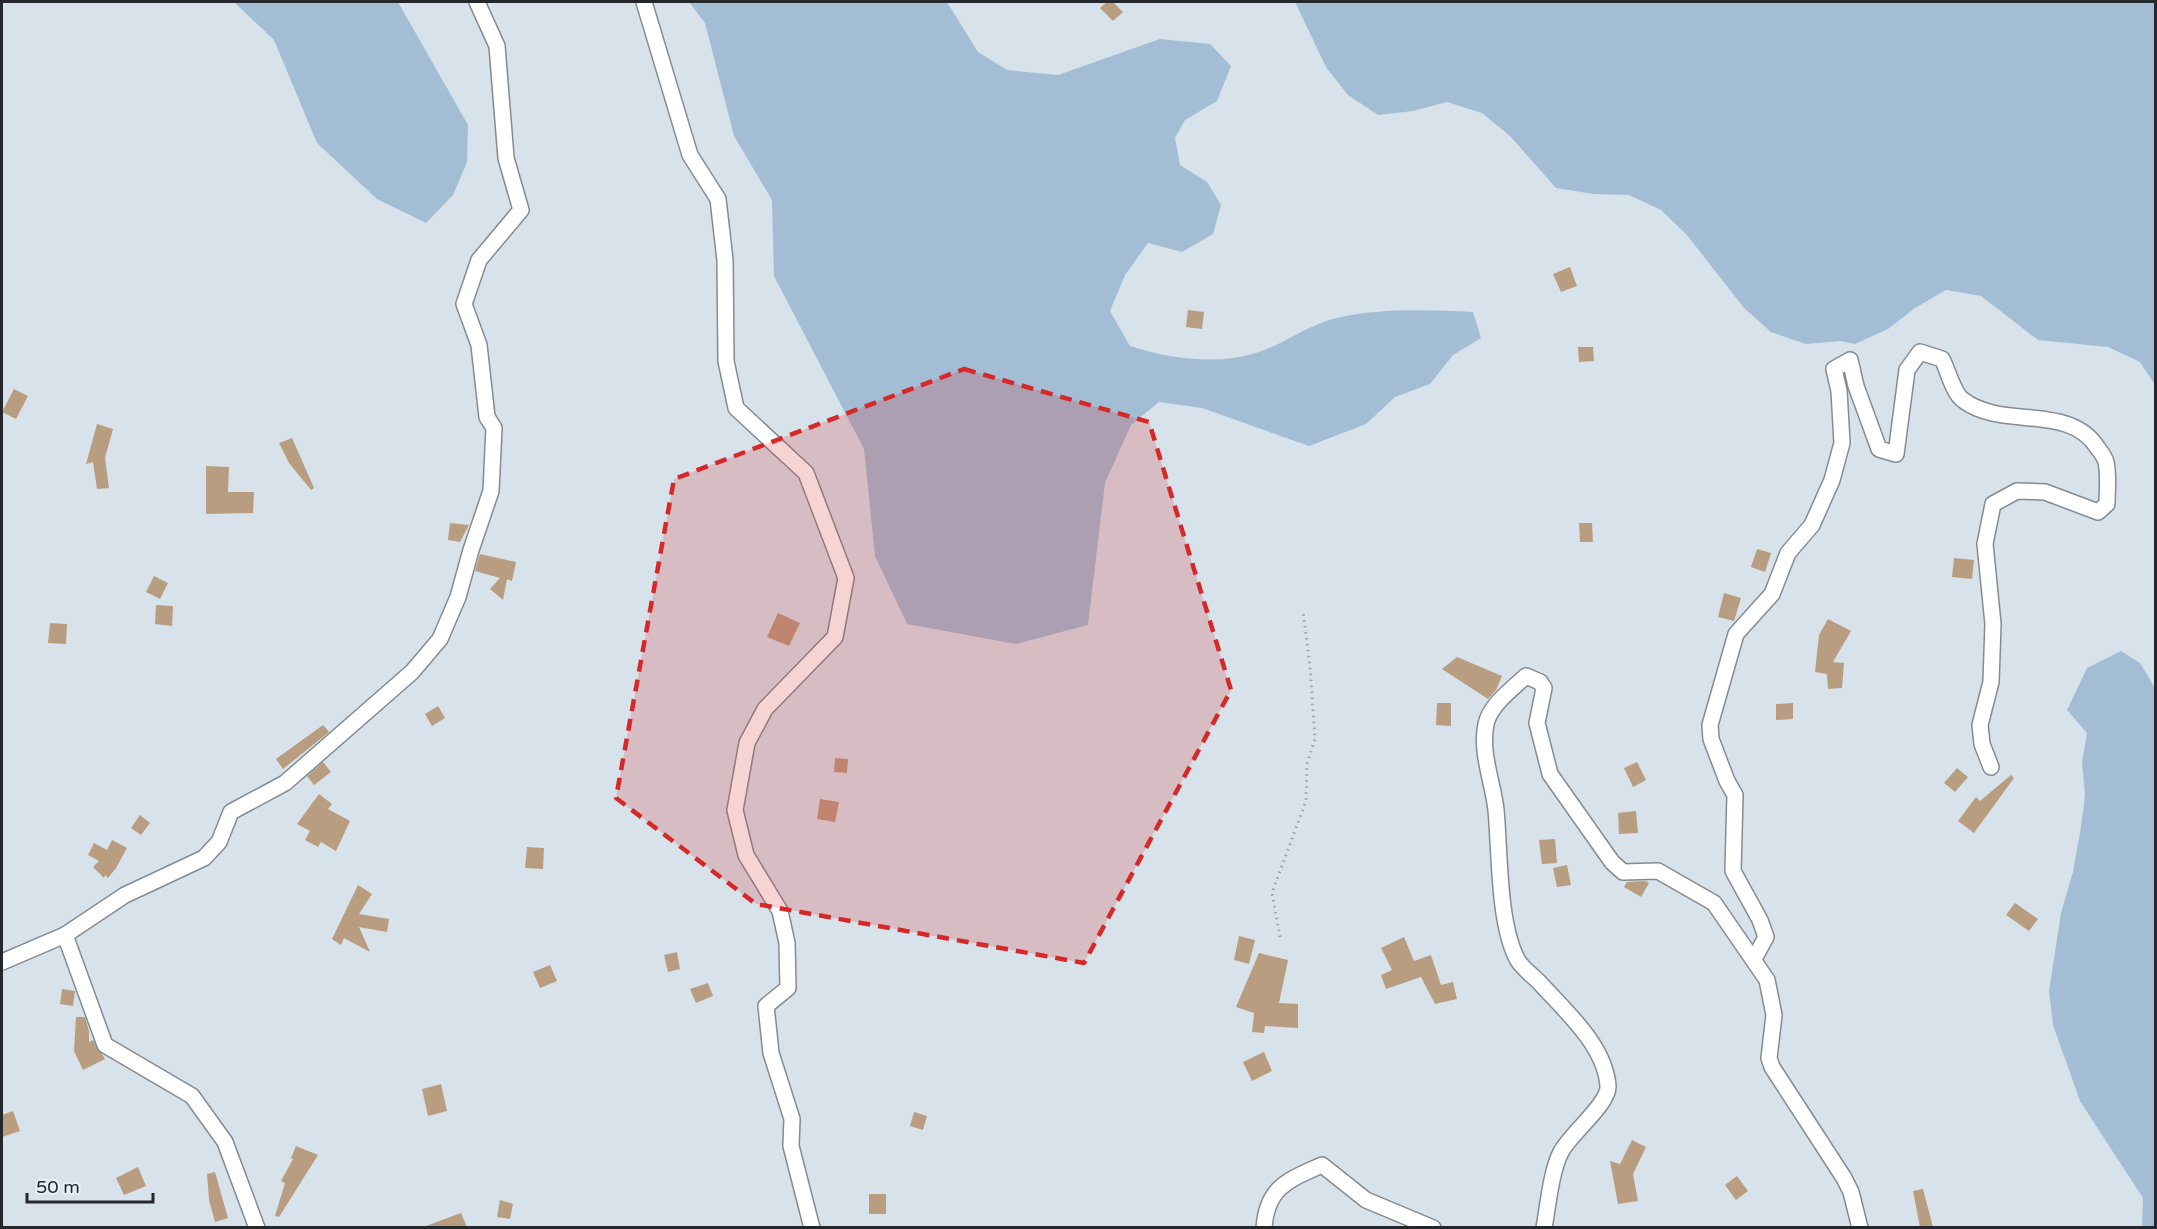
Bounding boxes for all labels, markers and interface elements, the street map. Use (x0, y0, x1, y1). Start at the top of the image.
scale bar (27, 1166, 153, 1204)
text: 50 m (36, 1176, 80, 1198)

